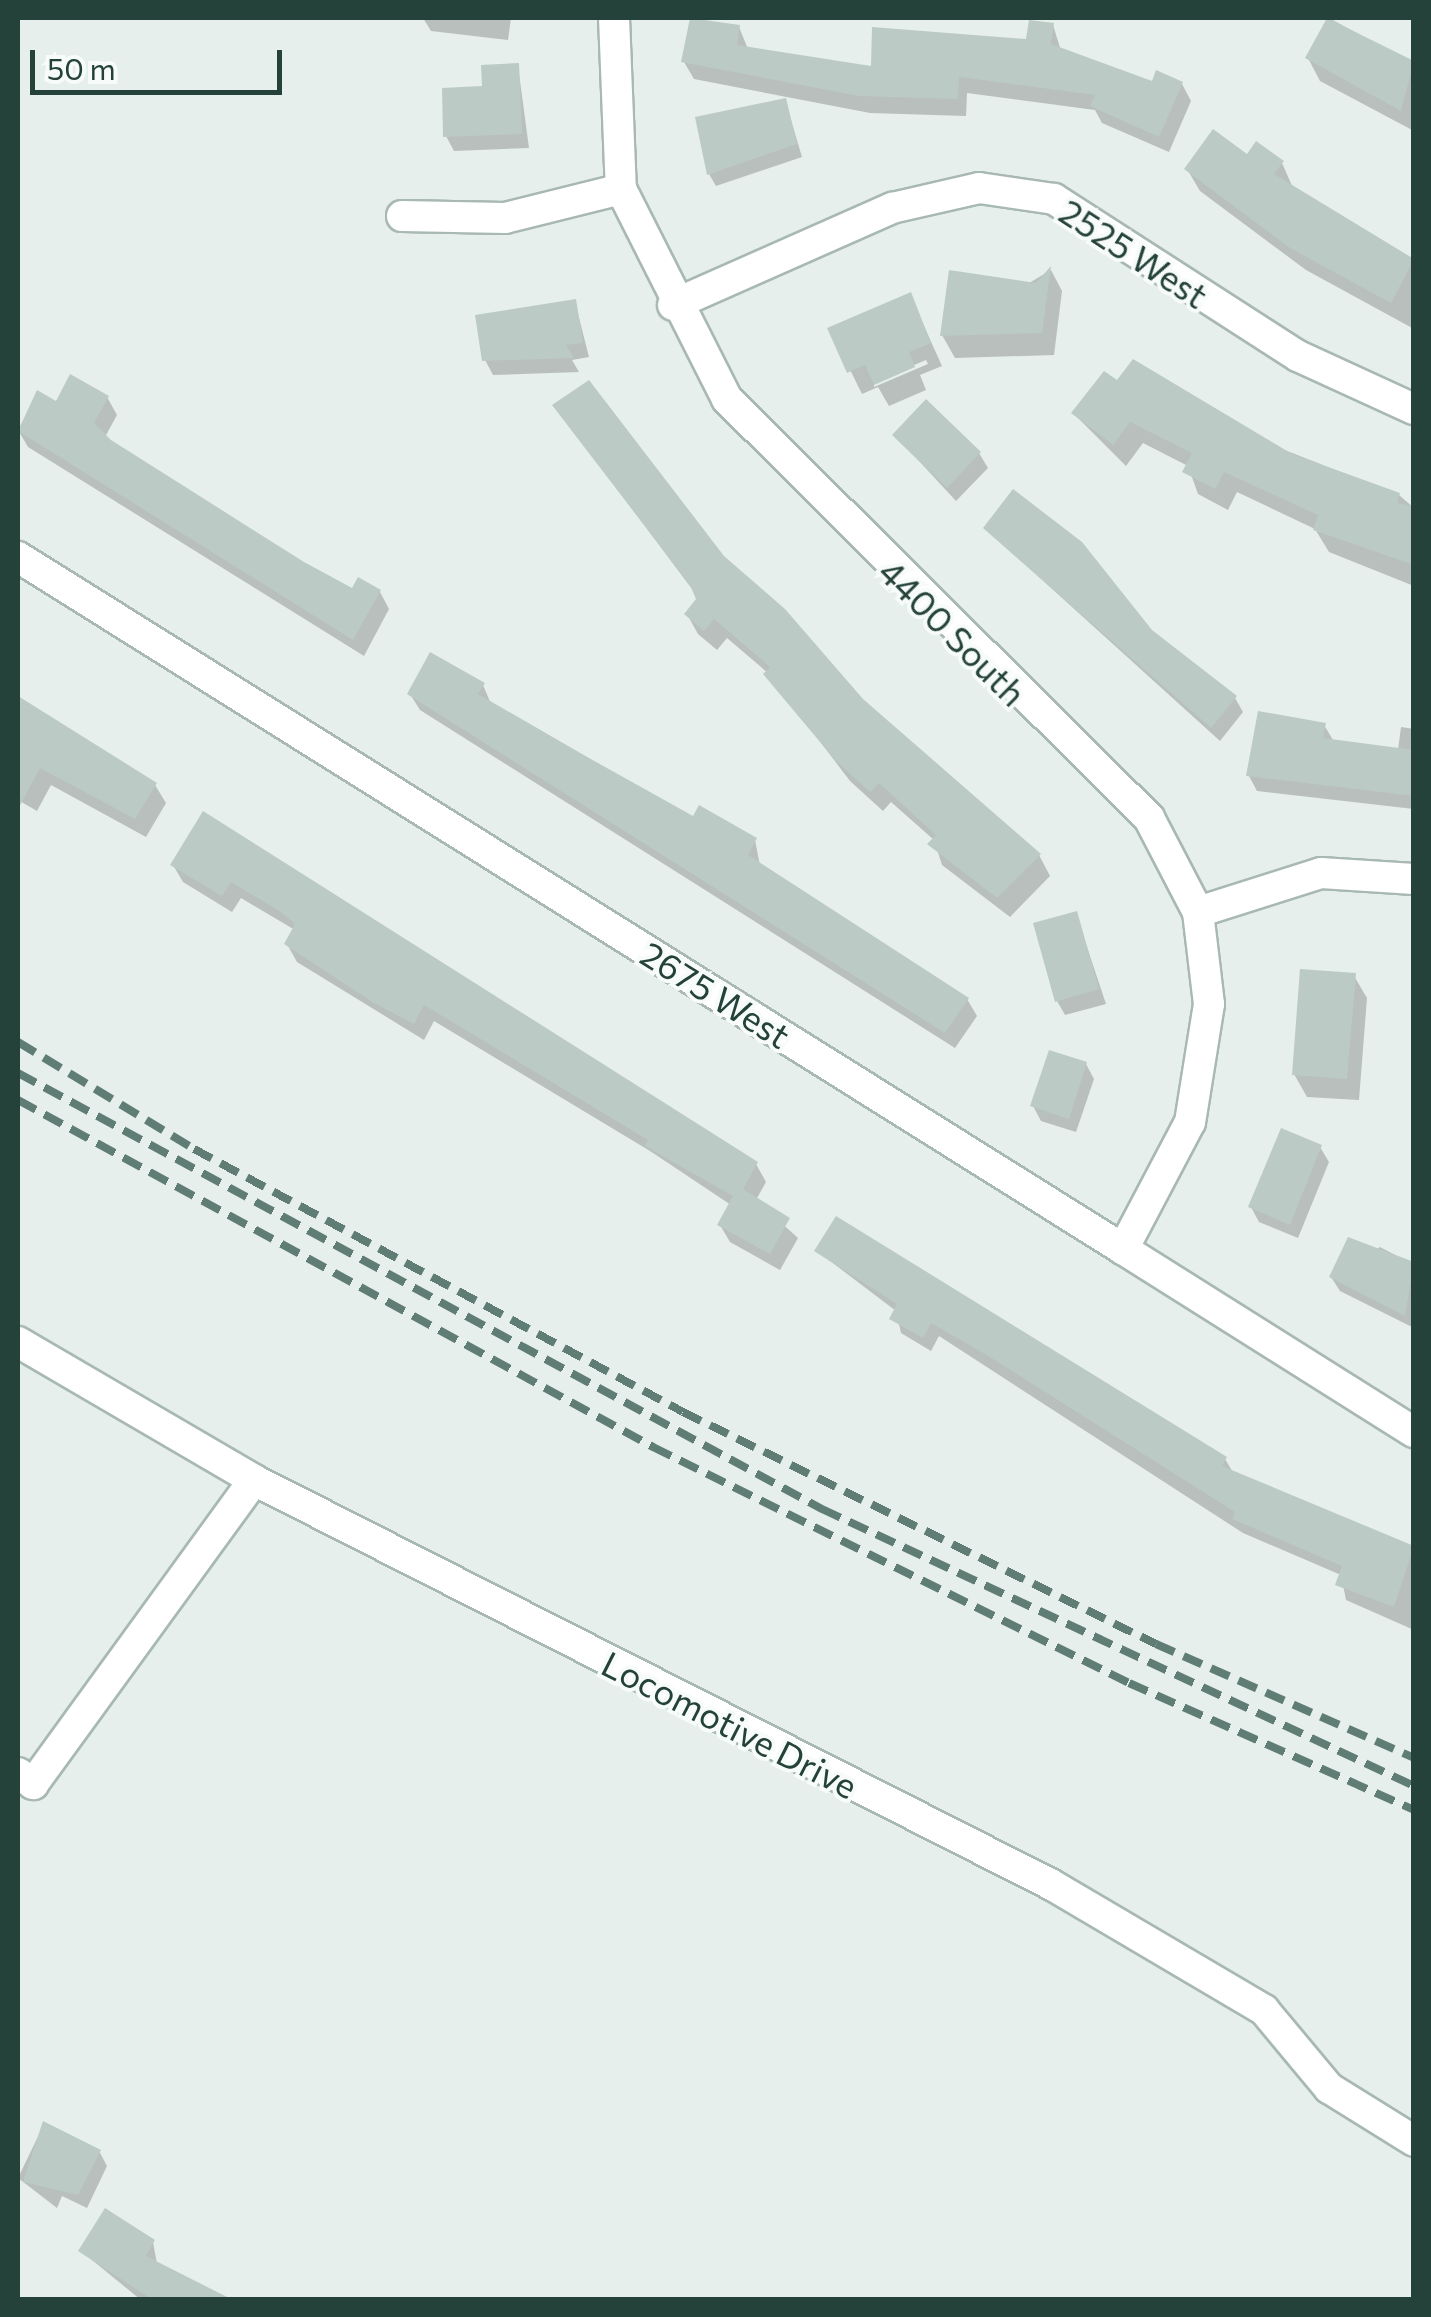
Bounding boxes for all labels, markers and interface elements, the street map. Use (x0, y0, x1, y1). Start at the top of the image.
scale bar (35, 30, 288, 92)
text: 50 m (47, 49, 116, 86)
street label: 2525 West (1052, 190, 1216, 316)
street label: 4400 South (871, 550, 1035, 714)
street label: 2675 West (634, 932, 798, 1056)
street label: Locomotive Drive (595, 1642, 865, 1806)

